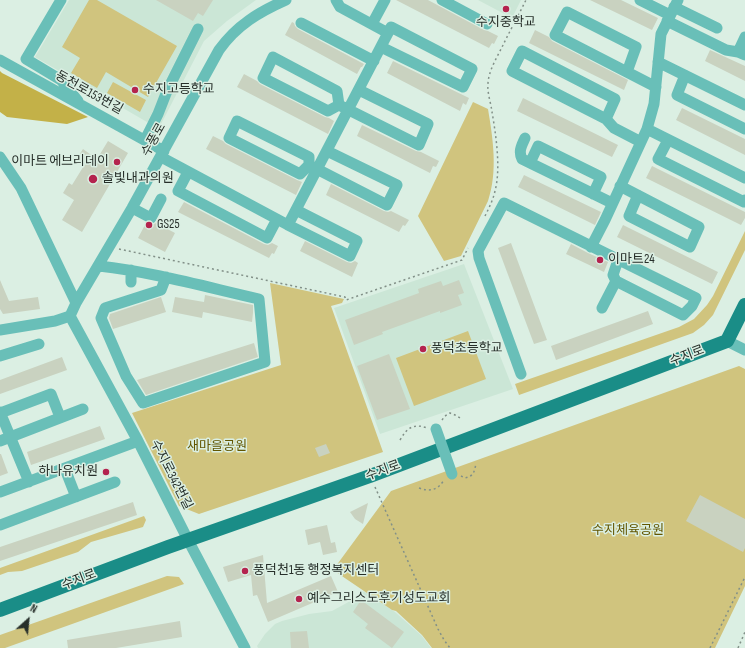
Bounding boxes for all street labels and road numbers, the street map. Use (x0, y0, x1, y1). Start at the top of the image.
street label: 동천로153번길 (52, 68, 126, 118)
street label: 수풍로 (138, 121, 170, 159)
street label: 수지로 (667, 342, 707, 370)
street label: 수지로342번길 (147, 438, 195, 512)
street label: 수지로 (363, 458, 403, 484)
street label: 수지로 (59, 566, 99, 594)

